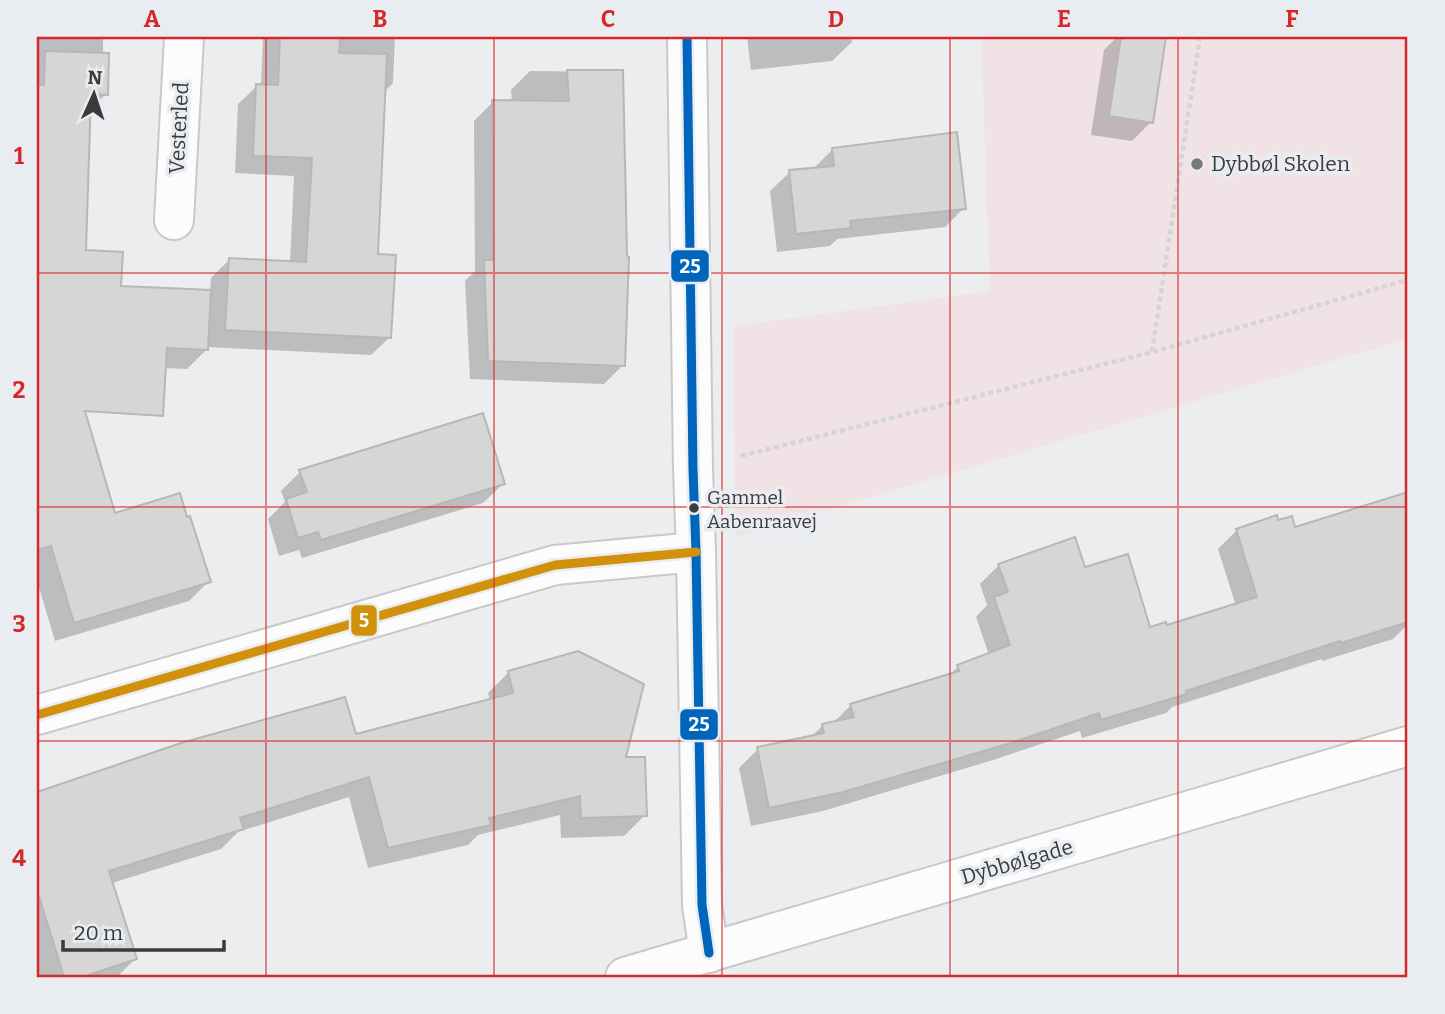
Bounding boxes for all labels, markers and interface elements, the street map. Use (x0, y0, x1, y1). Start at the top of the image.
text: A (144, 5, 161, 33)
text: B (373, 5, 387, 33)
text: C (601, 5, 615, 33)
text: D (828, 5, 844, 33)
text: E (1057, 5, 1071, 33)
text: F (1286, 5, 1299, 33)
north arrow (60, 60, 130, 130)
text: N (87, 66, 103, 89)
street label: Vesterled (164, 81, 194, 175)
text: 1 (14, 142, 24, 170)
place label: Dybbøl Skolen (1211, 151, 1350, 177)
marker: Dybbøl Skolen (1189, 156, 1205, 172)
line badge: 25 (670, 249, 710, 283)
text: 25 (679, 255, 701, 278)
text: 2 (13, 376, 26, 404)
place label: Gammel Aabenraavej (707, 486, 817, 533)
marker: Gammel Aabenraavej (687, 501, 701, 515)
line badge: 5 (350, 604, 378, 637)
text: 5 (359, 609, 369, 632)
text: 3 (12, 610, 26, 638)
line badge: 25 (679, 708, 719, 741)
text: 25 (688, 713, 710, 736)
street label: Dybbølgade (958, 834, 1076, 890)
text: 4 (12, 844, 26, 872)
scale bar (63, 909, 224, 953)
text: 20 m (74, 920, 123, 946)

